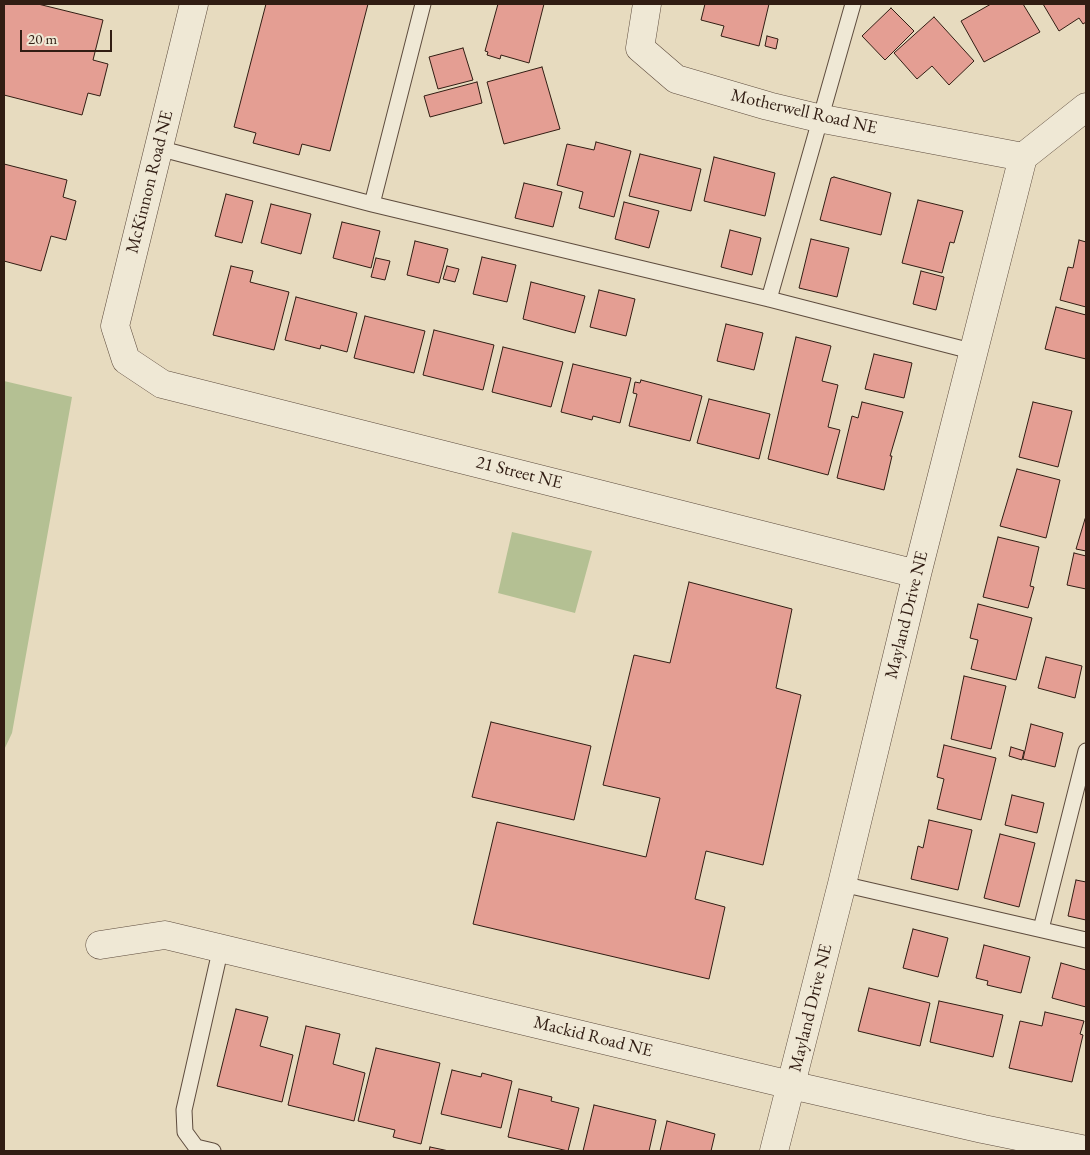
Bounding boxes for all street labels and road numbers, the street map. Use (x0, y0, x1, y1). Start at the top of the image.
street label: Motherwell Road NE (729, 85, 879, 139)
street label: McKinnon Road NE (122, 108, 178, 256)
street label: 21 Street NE (473, 452, 565, 494)
street label: Mayland Drive NE (881, 549, 933, 681)
street label: Mayland Drive NE (785, 942, 837, 1074)
street label: Mackid Road NE (531, 1012, 655, 1062)

